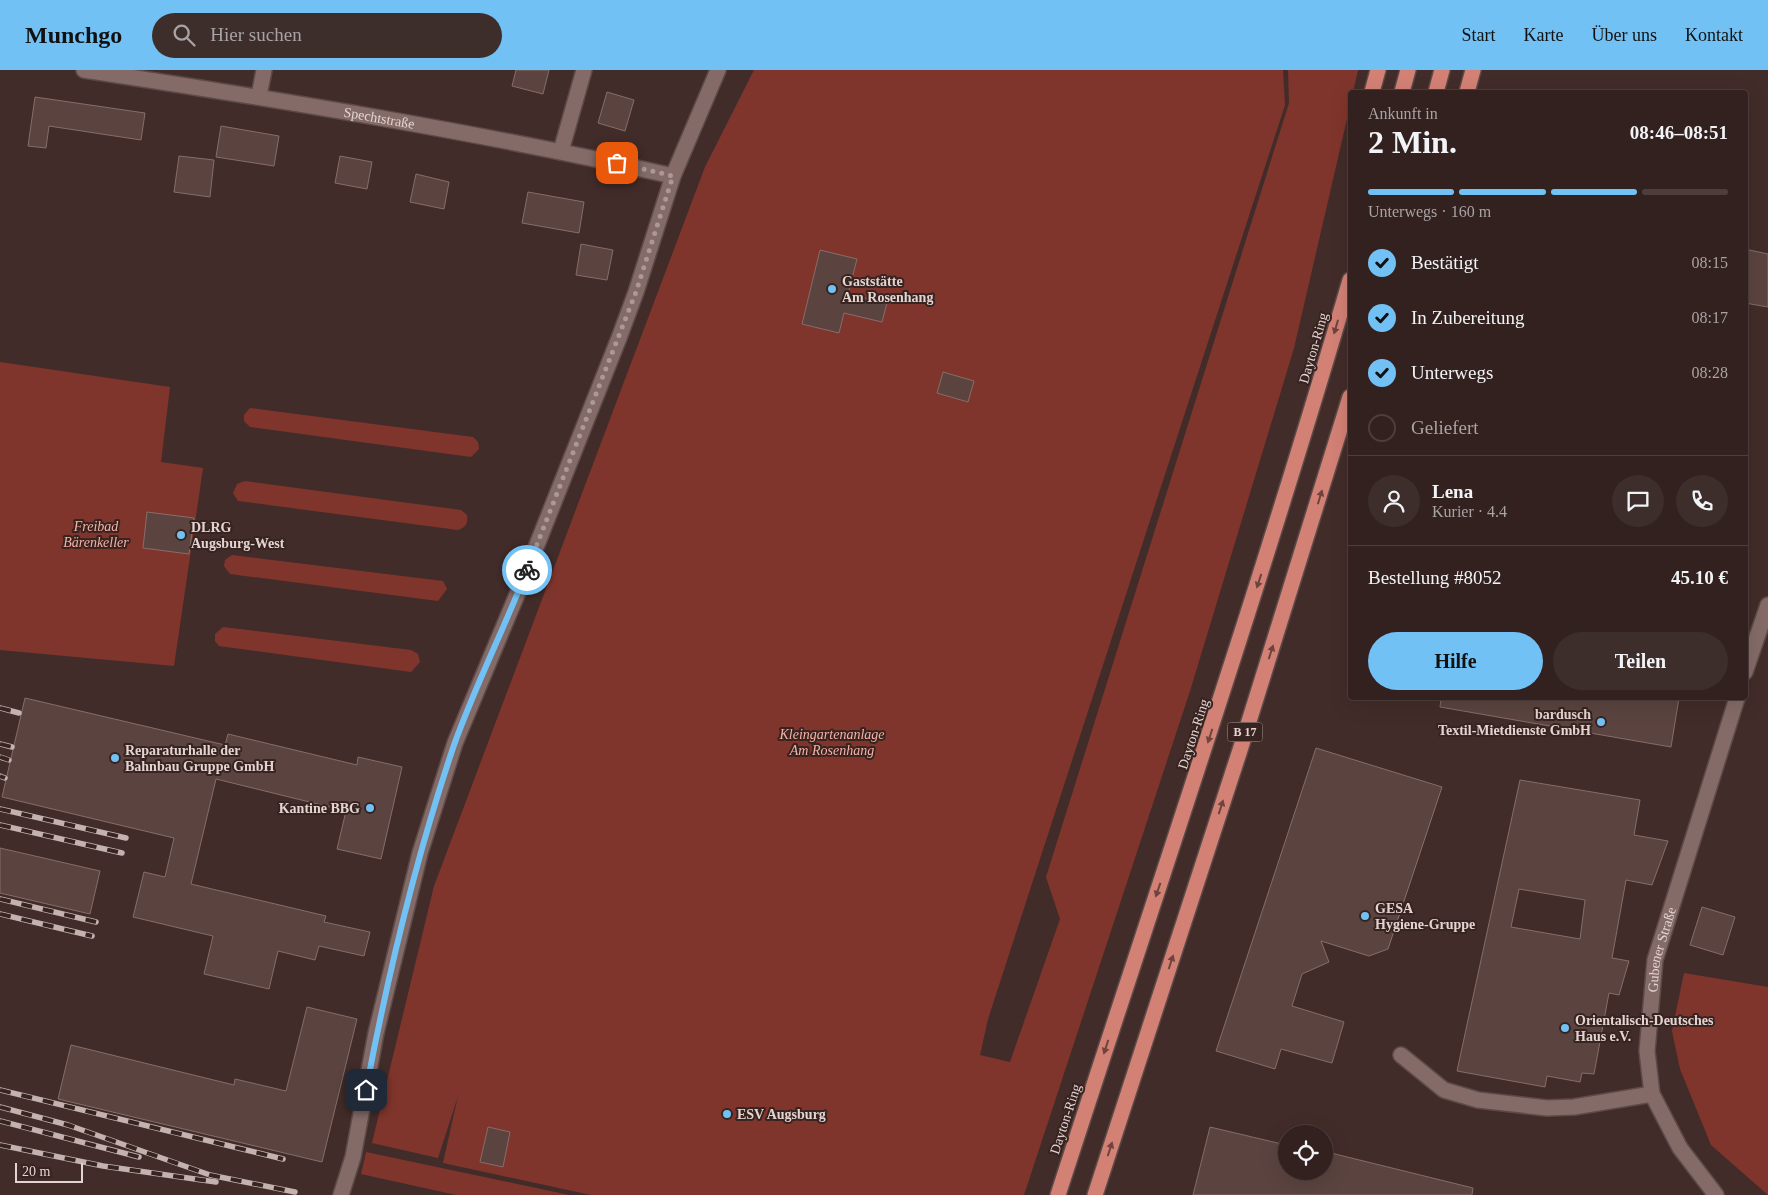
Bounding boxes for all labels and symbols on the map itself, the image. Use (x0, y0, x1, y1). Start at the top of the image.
street label: Spechtstraße (343, 105, 416, 132)
pin (596, 142, 638, 184)
place label: Gaststätte Am Rosenhang (842, 274, 933, 305)
marker: Gaststätte Am Rosenhang (826, 283, 838, 295)
street label: Dayton-Ring (1296, 311, 1331, 385)
one-way arrow (1332, 320, 1340, 335)
one-way arrow (1316, 490, 1324, 505)
park label: Freibad Bärenkeller (63, 519, 129, 550)
place label: DLRG Augsburg-West (191, 520, 285, 551)
marker: DLRG Augsburg-West (175, 529, 187, 541)
courier (502, 545, 552, 595)
one-way arrow (1255, 574, 1262, 589)
one-way arrow (1267, 645, 1275, 660)
street label: Dayton-Ring (1175, 697, 1212, 771)
place label: bardusch Textil-Mietdienste GmbH (1438, 707, 1591, 738)
marker: bardusch Textil-Mietdienste GmbH (1595, 716, 1607, 728)
road number: B 17 (1228, 722, 1262, 742)
park label: Kleingartenanlage Am Rosenhang (779, 727, 885, 758)
one-way arrow (1205, 729, 1213, 744)
place label: Reparaturhalle der Bahnbau Gruppe GmbH (125, 743, 274, 774)
marker: Reparaturhalle der Bahnbau Gruppe GmbH (109, 752, 121, 764)
one-way arrow (1217, 799, 1225, 814)
place label: Kantine BBG (279, 801, 360, 816)
marker: Kantine BBG (364, 802, 376, 814)
one-way arrow (1154, 883, 1162, 898)
place label: GESA Hygiene-Gruppe (1375, 901, 1475, 932)
street label: Gubener Straße (1645, 905, 1679, 993)
marker: GESA Hygiene-Gruppe (1359, 910, 1371, 922)
one-way arrow (1168, 954, 1175, 969)
place label: Orientalisch-Deutsches Haus e.V. (1575, 1013, 1714, 1044)
marker: Orientalisch-Deutsches Haus e.V. (1559, 1022, 1571, 1034)
one-way arrow (1101, 1040, 1109, 1055)
pin (345, 1069, 387, 1111)
street label: Dayton-Ring (1047, 1082, 1084, 1156)
place label: ESV Augsburg (737, 1107, 826, 1122)
marker: ESV Augsburg (721, 1108, 733, 1120)
one-way arrow (1107, 1141, 1114, 1156)
scale bar (15, 1160, 82, 1183)

